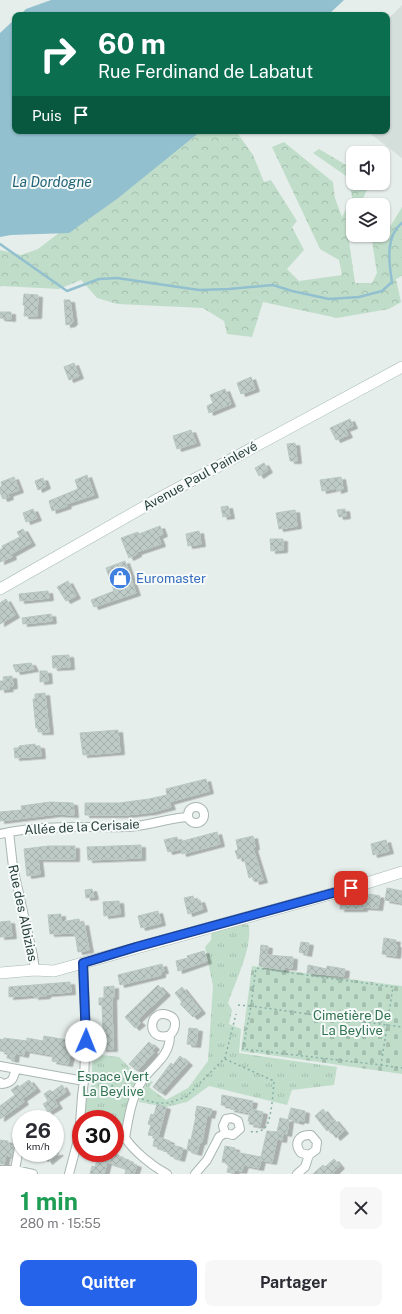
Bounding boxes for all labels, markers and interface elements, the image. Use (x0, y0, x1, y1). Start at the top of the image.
text: 60 m (98, 27, 166, 60)
icon: right (32, 28, 84, 80)
text: Rue Ferdinand de Labatut (98, 61, 313, 82)
icon: arrive (70, 104, 92, 126)
text: Puis (32, 107, 62, 124)
map controls (346, 146, 390, 242)
button: sound (346, 146, 390, 190)
water label: La Dordogne (12, 174, 92, 190)
button: layers (346, 198, 390, 242)
street label: Avenue Paul Painlevé (140, 438, 260, 514)
shop icon: Euromaster (107, 565, 133, 591)
place label: Euromaster (136, 571, 206, 586)
street label: Allée de la Cerisaie (24, 816, 140, 838)
street label: Rue des Albizias (5, 863, 41, 963)
pin (334, 871, 368, 905)
icon: arrive (340, 877, 362, 899)
park label: Cimetière De La Beylive (313, 1008, 391, 1038)
position arrow (65, 1020, 107, 1062)
park label: Espace Vert La Beylive (77, 1069, 149, 1099)
speed limit sign: 30 (72, 1110, 124, 1162)
text: 26 (25, 1119, 51, 1143)
text: km/h (26, 1140, 50, 1152)
text: 1 min (20, 1187, 78, 1215)
button: close (340, 1187, 382, 1229)
text: 280 m · 15:55 (20, 1216, 101, 1231)
button: Quitter (20, 1260, 197, 1306)
button: Partager (205, 1260, 382, 1306)

